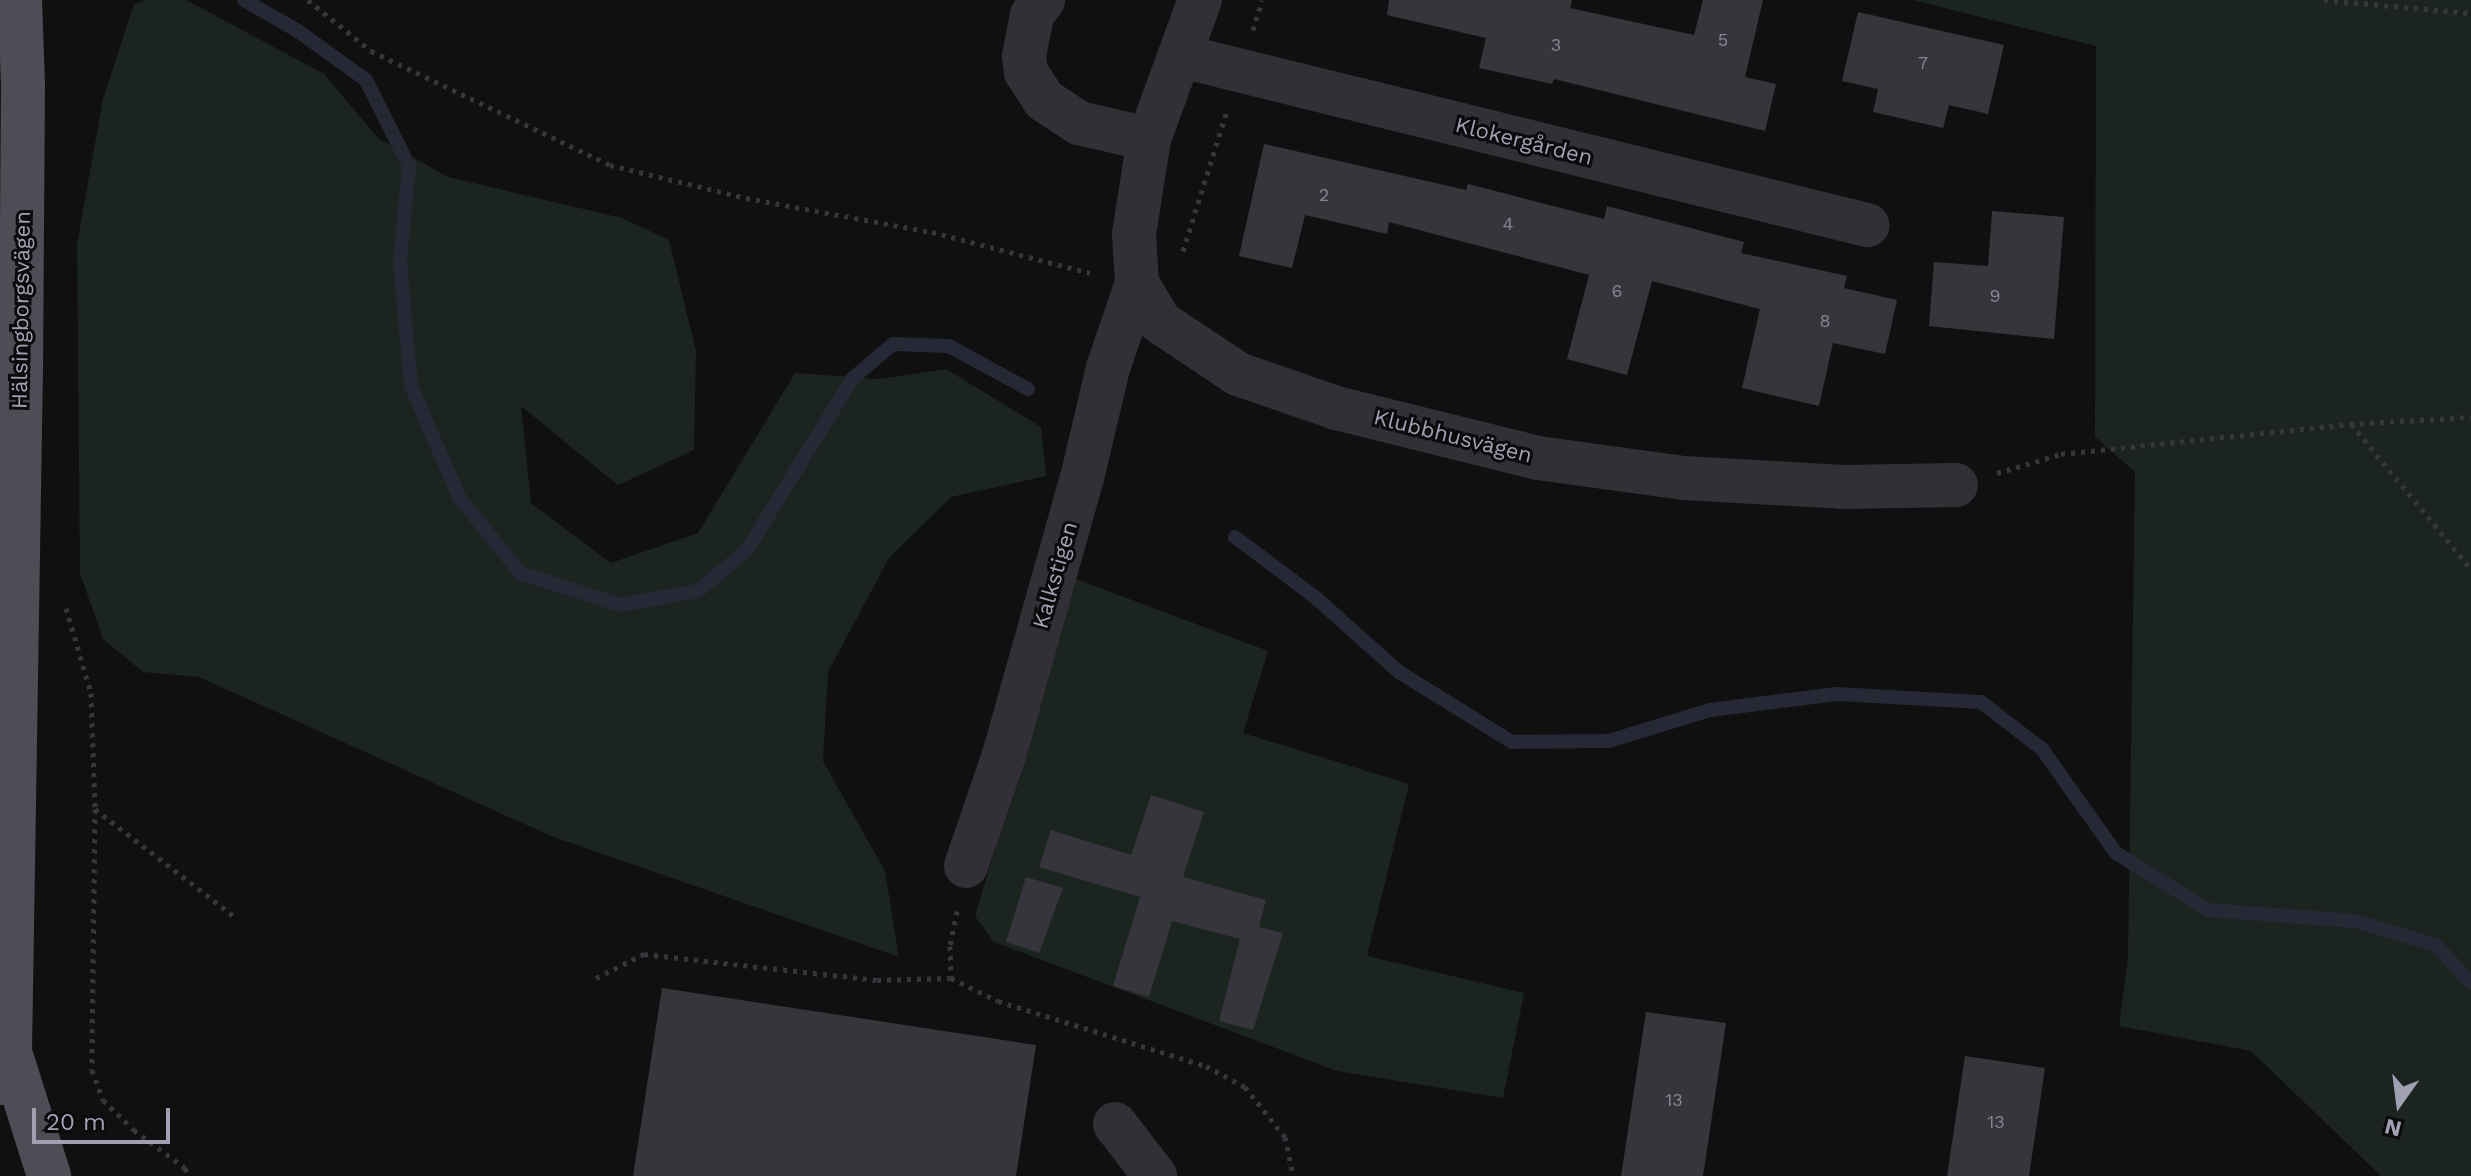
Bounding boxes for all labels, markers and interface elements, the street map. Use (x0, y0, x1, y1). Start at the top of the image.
house number: 5 (1718, 29, 1728, 51)
house number: 3 (1551, 34, 1561, 56)
house number: 7 (1918, 52, 1928, 74)
street label: Klokergården (1453, 111, 1595, 171)
house number: 2 (1319, 184, 1329, 206)
street label: Hälsingborgsvägen (6, 211, 36, 409)
house number: 4 (1503, 213, 1513, 235)
house number: 6 (1612, 280, 1622, 302)
house number: 9 (1989, 285, 2001, 307)
house number: 8 (1819, 310, 1831, 332)
street label: Klubbhusvägen (1371, 404, 1535, 468)
street label: Kalkstigen (1027, 518, 1083, 632)
north arrow (2359, 1064, 2439, 1144)
house number: 13 (1665, 1089, 1683, 1111)
scale bar (36, 1092, 174, 1142)
text: 20 m (46, 1108, 106, 1136)
house number: 13 (1987, 1111, 2005, 1133)
text: N (2382, 1114, 2404, 1142)

